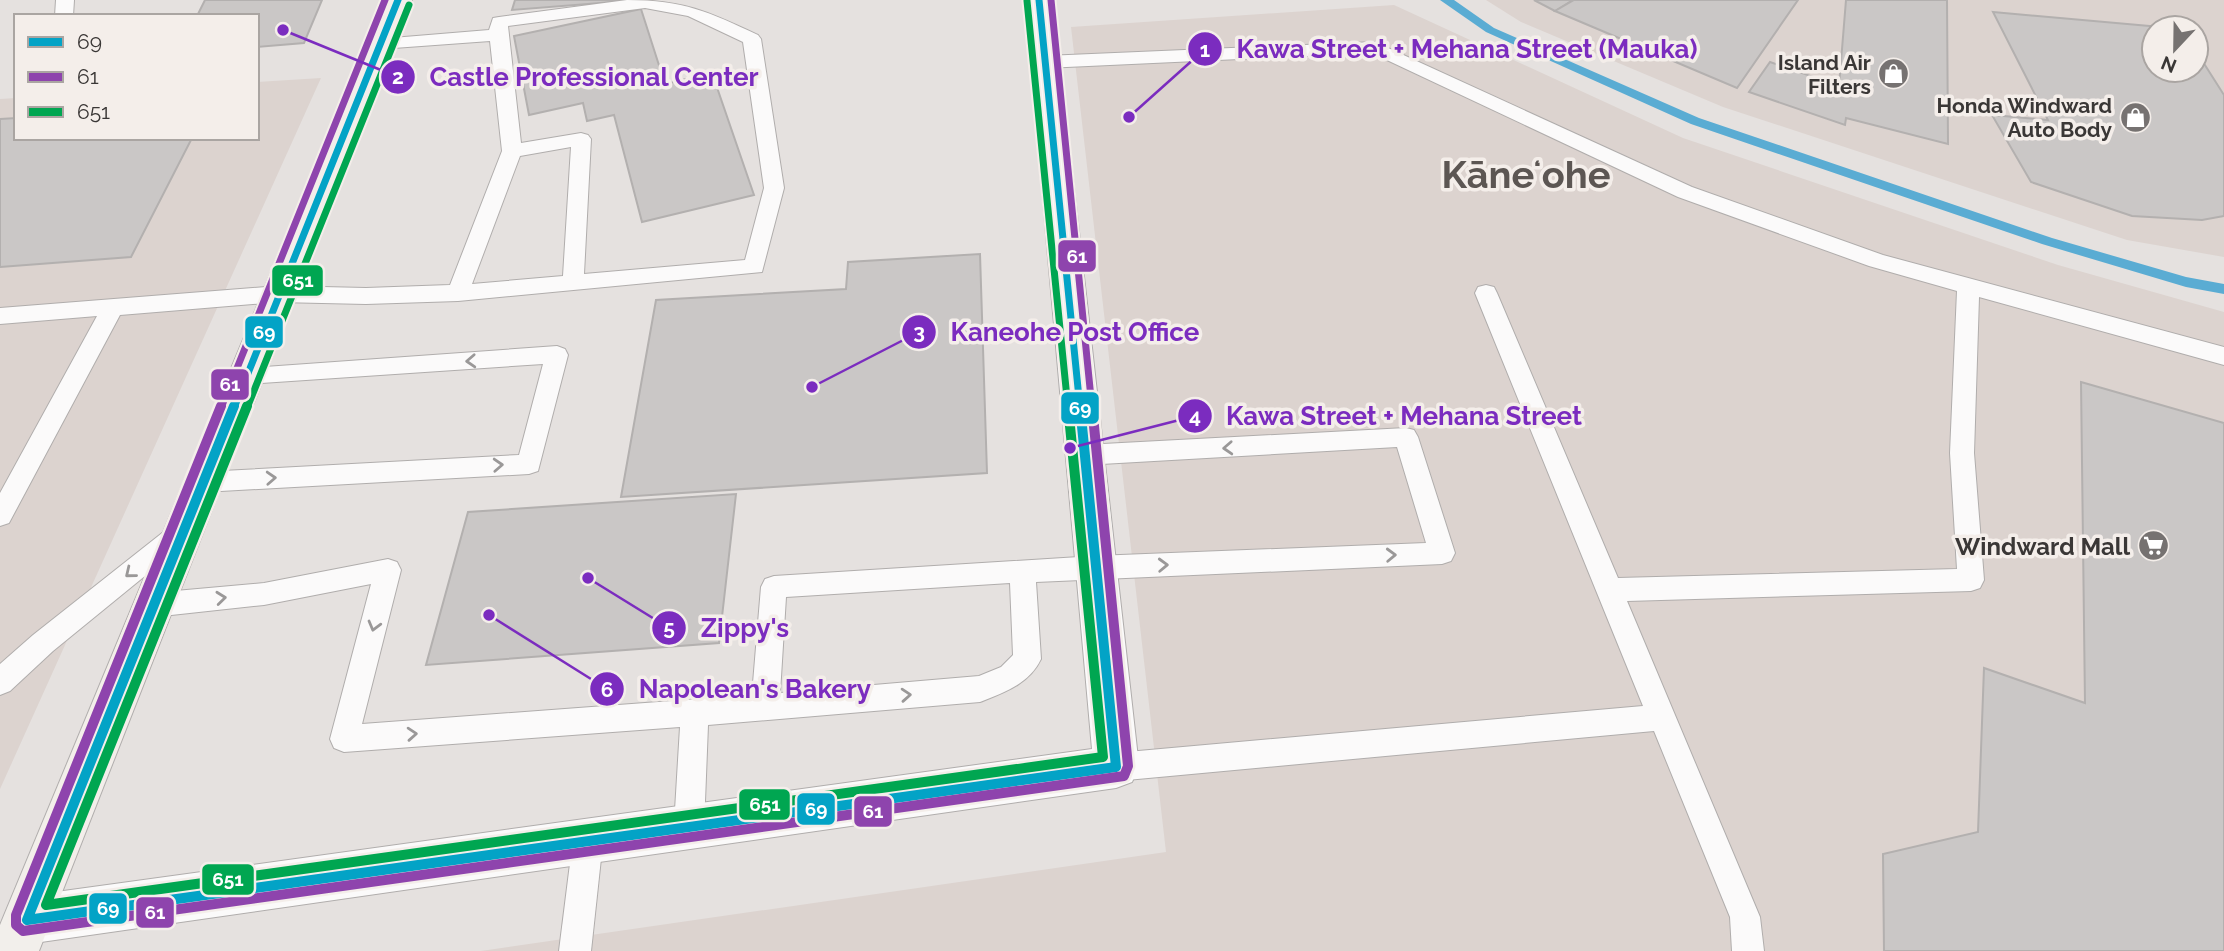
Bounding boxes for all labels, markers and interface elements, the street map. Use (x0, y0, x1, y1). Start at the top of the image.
legend (14, 14, 259, 140)
north arrow (2140, 14, 2210, 84)
callout: Kawa Street + Mehana Street (Mauka) (1187, 26, 1711, 73)
text: 69 (77, 29, 102, 54)
text: Kawa Street + Mehana Street (Mauka) (1236, 34, 1698, 64)
text: 1 (1200, 37, 1210, 62)
place label: Island Air Filters (1778, 50, 1871, 99)
text: N (2158, 52, 2179, 78)
callout: Castle Professional Center (380, 54, 773, 101)
shop icon: Island Air Filters (1877, 57, 1911, 91)
text: Castle Professional Center (429, 62, 759, 92)
text: 61 (77, 64, 99, 89)
text: 2 (392, 64, 404, 89)
place label: Honda Windward Auto Body (1937, 93, 2112, 142)
text: 651 (77, 99, 110, 124)
shop icon: Honda Windward Auto Body (2118, 100, 2152, 134)
district label: Kāneʻohe (1441, 152, 1611, 197)
line badge: 61 (1057, 239, 1097, 273)
text: 61 (1067, 245, 1087, 267)
line badge: 651 (271, 264, 324, 297)
text: 651 (282, 269, 314, 291)
callout: Kaneohe Post Office (902, 309, 1214, 356)
line badge: 69 (244, 315, 284, 349)
text: Kaneohe Post Office (951, 317, 1200, 347)
text: 3 (913, 319, 925, 344)
text: 69 (253, 321, 275, 343)
one-way arrow (466, 353, 477, 368)
line badge: 61 (210, 368, 250, 401)
text: 61 (220, 373, 240, 395)
line badge: 69 (1060, 391, 1100, 425)
callout: Kawa Street + Mehana Street (1177, 392, 1596, 439)
text: 69 (1069, 397, 1091, 419)
text: Kawa Street + Mehana Street (1226, 401, 1582, 431)
text: 4 (1189, 403, 1201, 428)
one-way arrow (1223, 440, 1234, 455)
one-way arrow (493, 458, 504, 473)
one-way arrow (266, 471, 277, 486)
supermarket icon: Windward Mall (2136, 529, 2170, 563)
place label: Windward Mall (1955, 532, 2130, 561)
one-way arrow (1385, 547, 1396, 562)
one-way arrow (1158, 557, 1169, 572)
one-way arrow (125, 565, 138, 577)
one-way arrow (216, 591, 227, 606)
callout: Zippy's (651, 604, 803, 651)
text: Zippy's (701, 613, 789, 643)
text: 5 (663, 615, 675, 640)
one-way arrow (368, 620, 382, 632)
callout: Napolean's Bakery (590, 666, 885, 713)
text: Napolean's Bakery (639, 674, 871, 704)
text: 6 (601, 677, 613, 702)
one-way arrow (901, 688, 912, 703)
one-way arrow (407, 727, 418, 742)
line badge: 651 (738, 788, 791, 821)
line badge: 69 (796, 792, 836, 826)
text: 651 (749, 793, 781, 815)
line badge: 61 (853, 795, 893, 828)
text: 69 (805, 798, 827, 820)
text: 61 (863, 800, 883, 822)
line badge: 651 (201, 863, 255, 896)
text: 651 (212, 868, 244, 890)
line badge: 69 (88, 892, 128, 925)
line badge: 61 (135, 896, 175, 929)
text: 69 (97, 897, 119, 919)
text: 61 (145, 901, 165, 923)

